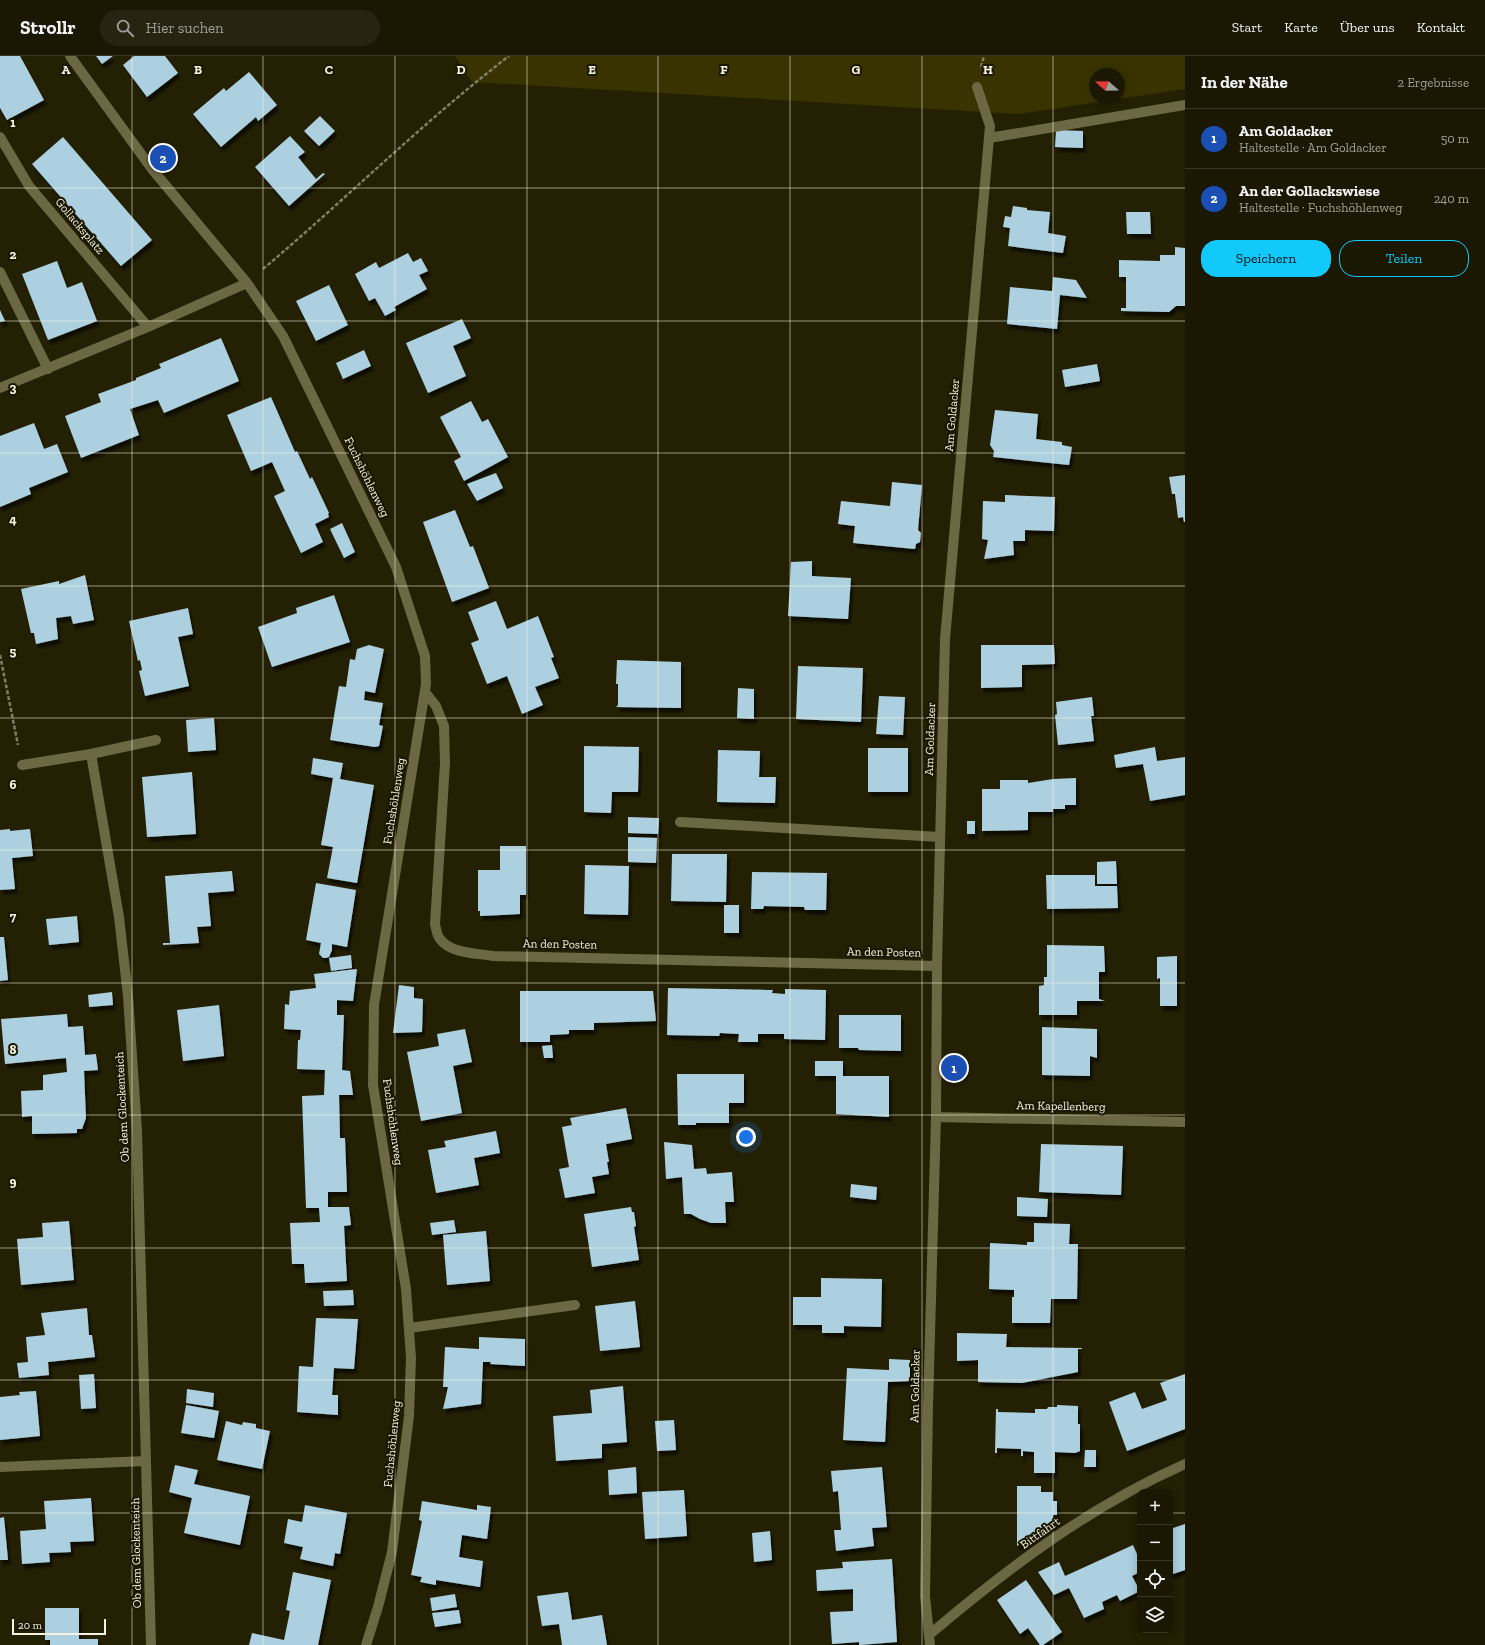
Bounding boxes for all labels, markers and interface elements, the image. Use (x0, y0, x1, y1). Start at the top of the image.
search box (100, 10, 380, 46)
text: Strollr (20, 16, 76, 39)
icon: search (114, 17, 136, 39)
text: Hier suchen (146, 19, 224, 37)
text: Start (1232, 19, 1262, 36)
text: Karte (1284, 19, 1318, 36)
text: Über uns (1340, 19, 1395, 36)
text: Kontakt (1417, 19, 1465, 36)
text: A (62, 62, 71, 77)
text: B (194, 62, 202, 77)
text: C (325, 62, 333, 77)
text: D (456, 62, 466, 77)
text: E (588, 62, 596, 77)
text: F (720, 62, 728, 77)
text: G (852, 62, 861, 77)
text: H (983, 62, 993, 77)
north arrow (1089, 68, 1125, 104)
text: In der Nähe (1201, 72, 1288, 92)
text: 2 Ergebnisse (1397, 75, 1469, 90)
text: 1 (10, 115, 16, 130)
text: Am Goldacker (1239, 122, 1333, 140)
text: 1 (1211, 131, 1217, 146)
text: 50 m (1441, 131, 1469, 146)
text: Haltestelle · Am Goldacker (1239, 140, 1387, 155)
pin: 2 (150, 143, 176, 173)
text: An der Gollackswiese (1239, 182, 1380, 200)
text: 2 (1211, 191, 1217, 206)
text: 240 m (1434, 191, 1469, 206)
street label: Gollacksplatz (52, 195, 108, 257)
text: Haltestelle · Fuchshöhlenweg (1239, 200, 1402, 215)
button: Speichern (1201, 240, 1331, 277)
button: Teilen (1339, 240, 1469, 277)
text: 2 (10, 247, 17, 262)
street label: Am Goldacker (942, 378, 962, 452)
text: 3 (10, 380, 17, 395)
street label: Fuchshöhlenweg (342, 435, 393, 520)
text: 4 (9, 512, 17, 527)
text: 5 (10, 644, 17, 659)
street label: Am Goldacker (922, 702, 938, 776)
street label: Fuchshöhlenweg (380, 756, 408, 845)
text: 6 (10, 777, 17, 792)
text: 7 (10, 909, 17, 924)
street label: An den Posten (523, 936, 597, 952)
street label: An den Posten (847, 944, 921, 960)
text: 8 (9, 1042, 17, 1057)
street label: Ob dem Glockenteich (112, 1051, 132, 1163)
pin: 1 (941, 1053, 967, 1083)
street label: Fuchshöhlenweg (380, 1078, 406, 1167)
street label: Am Kapellenberg (1016, 1098, 1106, 1114)
your location (736, 1127, 756, 1147)
text: 9 (10, 1174, 17, 1189)
street label: Am Goldacker (907, 1349, 923, 1423)
street label: Fuchshöhlenweg (380, 1399, 404, 1488)
map controls (1137, 1489, 1173, 1633)
button: + (1137, 1489, 1173, 1525)
street label: Ob dem Glockenteich (128, 1497, 144, 1608)
street label: Bittfahrt (1017, 1514, 1063, 1552)
button: − (1137, 1525, 1173, 1561)
button: locate (1137, 1561, 1173, 1597)
button: layers (1137, 1597, 1173, 1633)
scale bar (12, 1617, 106, 1636)
text: 20 m (18, 1619, 42, 1632)

